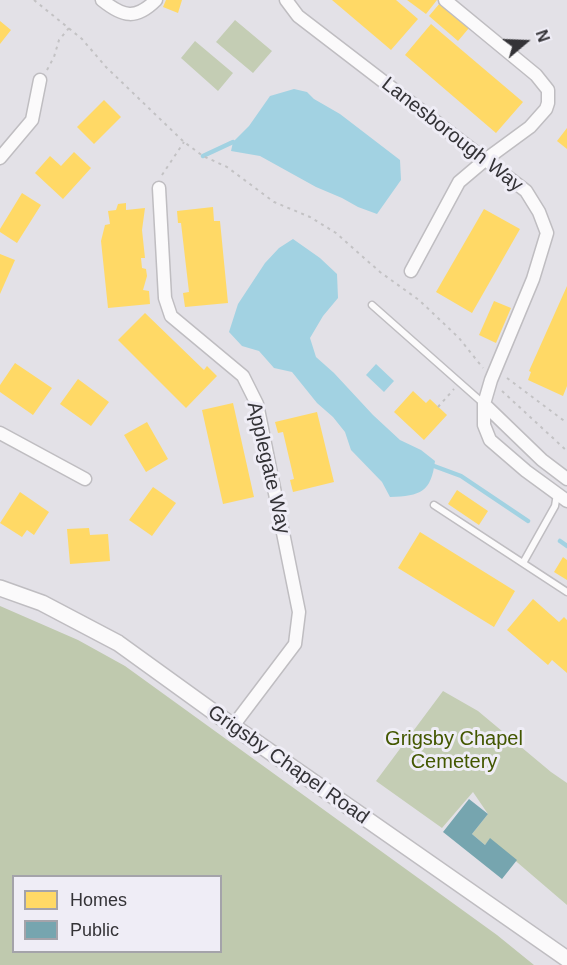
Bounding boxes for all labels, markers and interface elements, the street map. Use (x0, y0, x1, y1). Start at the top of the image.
north arrow (495, 12, 555, 72)
text: N (533, 28, 552, 44)
street label: Lanesborough Way (377, 72, 527, 198)
street label: Applegate Way (241, 400, 295, 536)
street label: Grigsby Chapel Road (203, 700, 373, 830)
park label: Grigsby Chapel Cemetery (385, 727, 523, 774)
legend (12, 875, 222, 953)
text: Homes (70, 890, 127, 910)
text: Public (70, 920, 119, 940)

